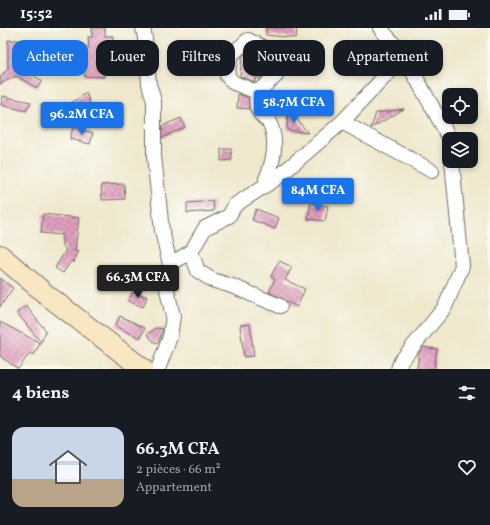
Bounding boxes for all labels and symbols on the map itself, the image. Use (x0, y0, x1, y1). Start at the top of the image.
pin: 58.7M CFA (248, 90, 340, 124)
pin: 96.2M CFA (36, 102, 128, 136)
pin: 84M CFA (281, 178, 355, 212)
pin: 66.3M CFA (92, 265, 184, 299)

